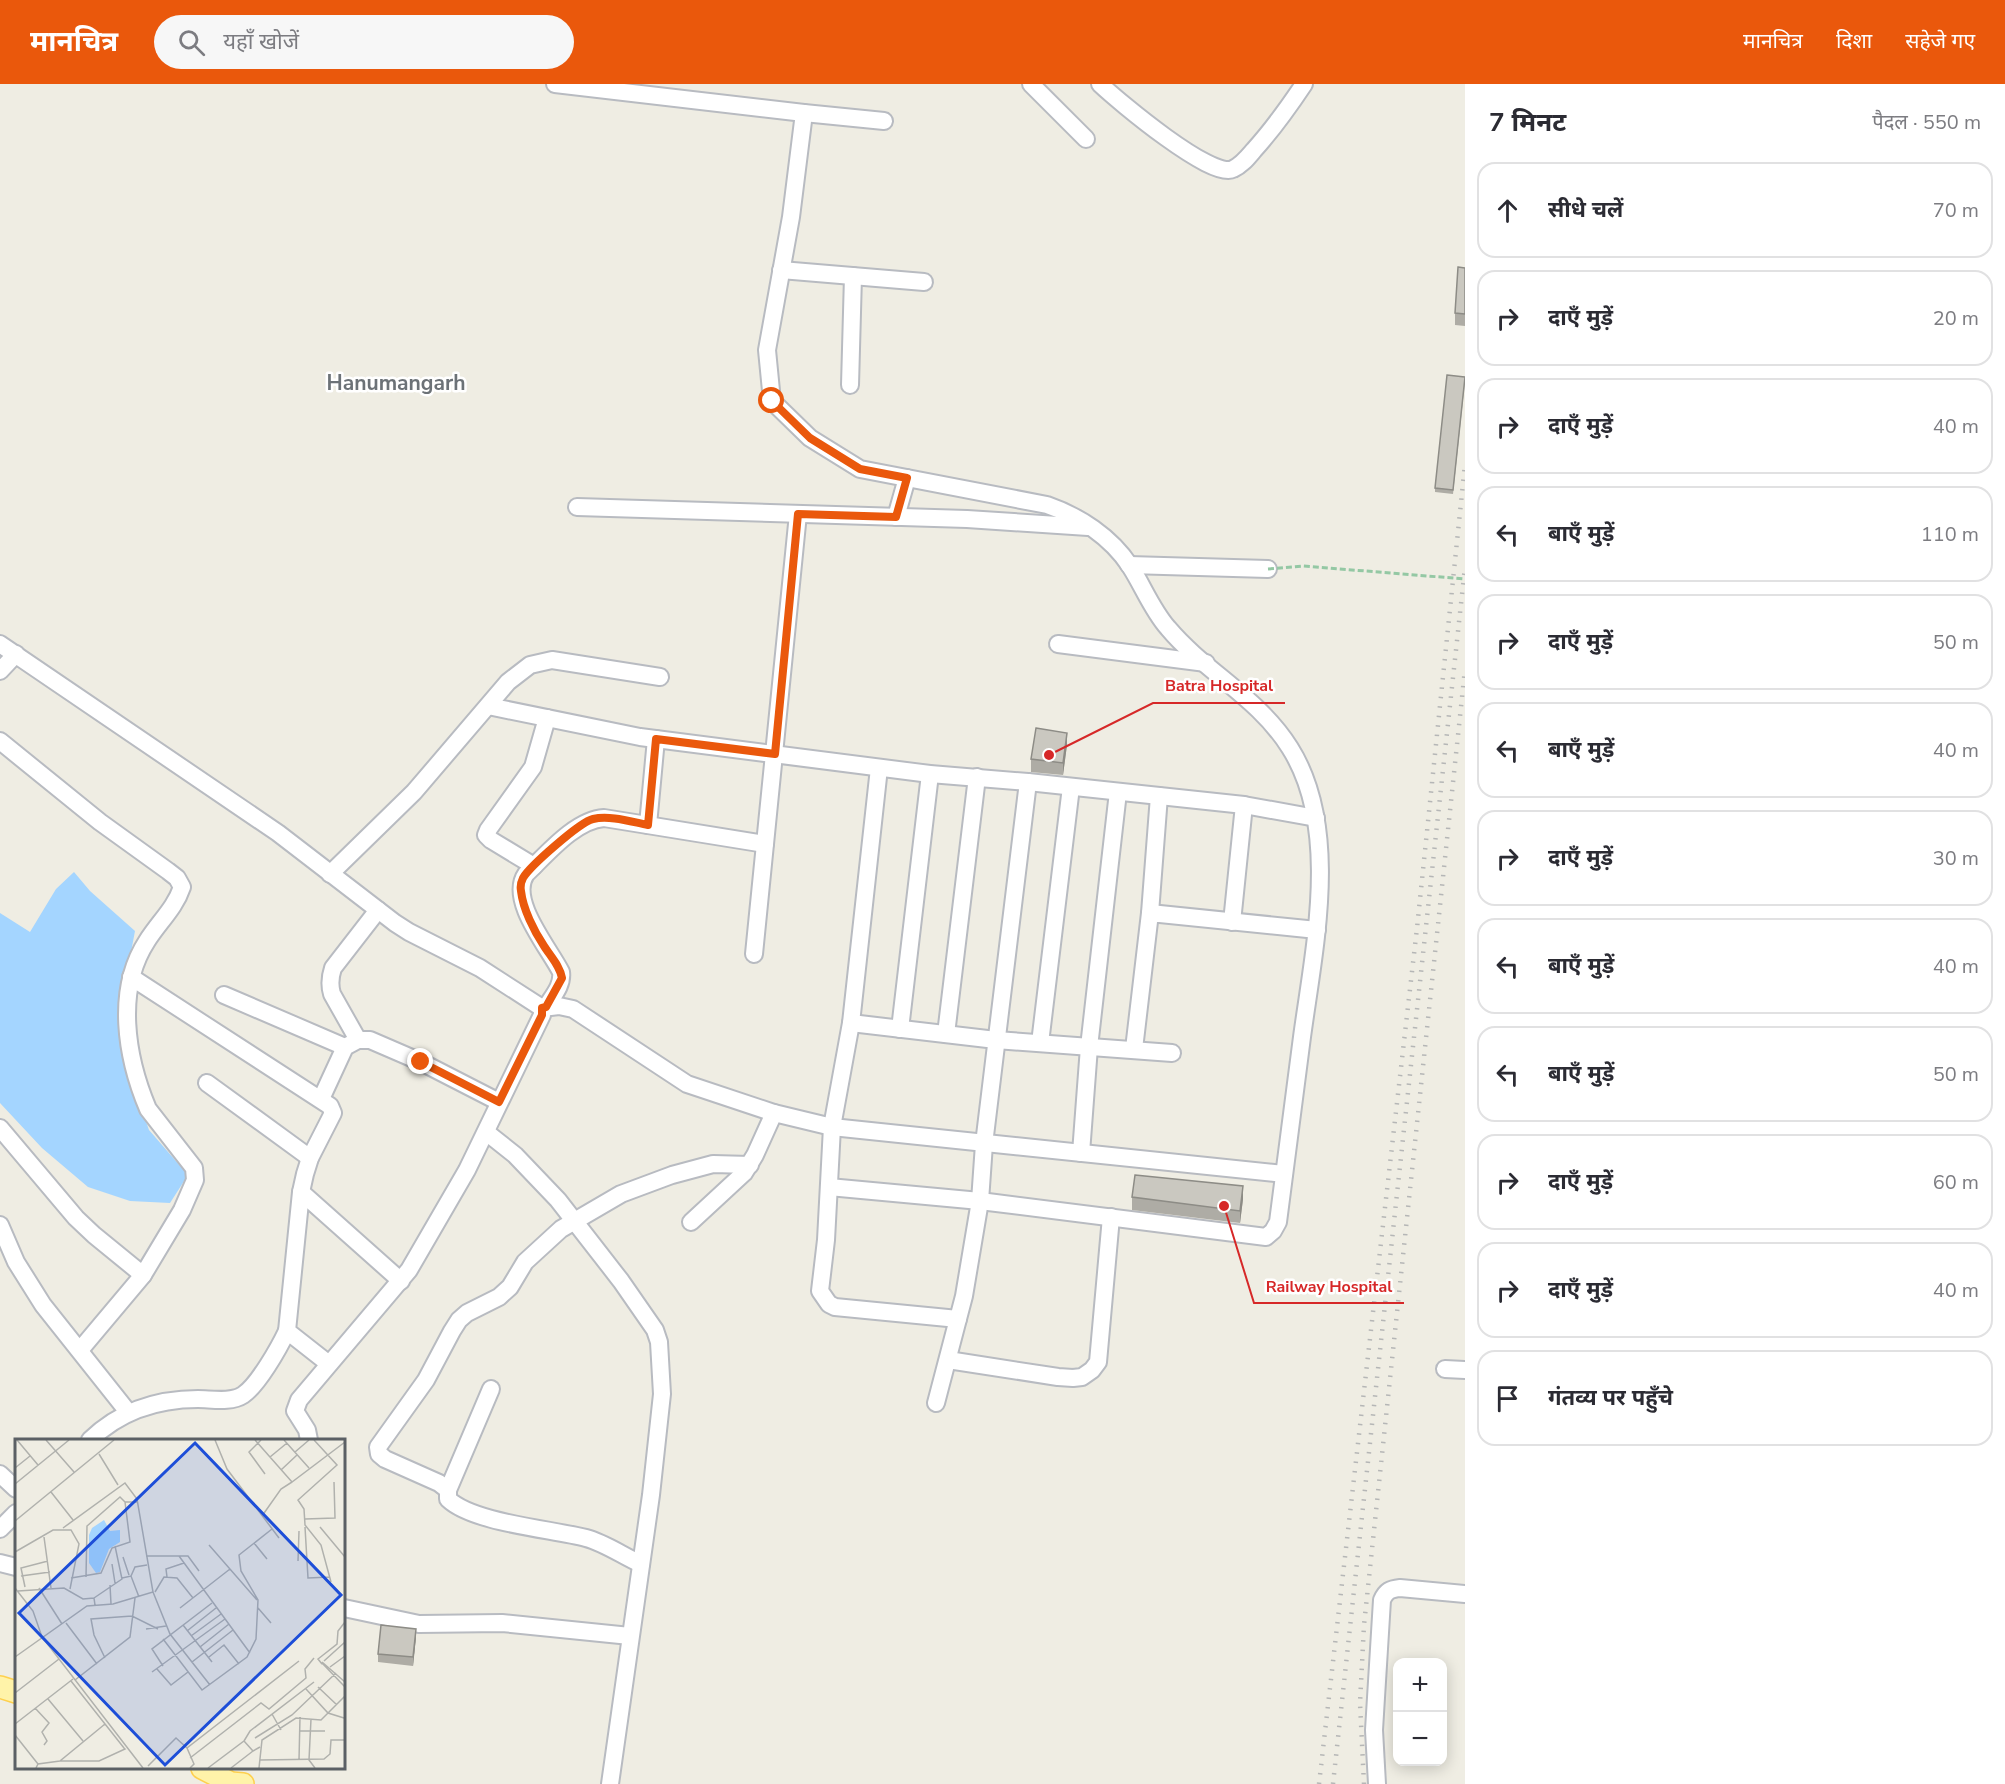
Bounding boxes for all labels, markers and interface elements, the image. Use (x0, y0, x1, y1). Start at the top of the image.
search box (154, 15, 574, 69)
text: मानचित्र (30, 23, 118, 61)
icon: search (175, 26, 208, 59)
text: यहाँ खोजें (223, 27, 299, 57)
text: मानचित्र (1743, 27, 1803, 55)
text: दिशा (1836, 27, 1872, 55)
text: सहेजे गए (1905, 27, 1975, 55)
text: 7 मिनट (1489, 105, 1566, 140)
text: पैदल · 550 m (1872, 109, 1981, 136)
icon: ahead (1491, 194, 1524, 227)
text: सीधे चलें (1548, 195, 1623, 225)
text: 70 m (1933, 197, 1979, 224)
icon: right (1491, 302, 1524, 335)
text: दाएँ मुड़ें (1548, 303, 1613, 333)
text: 20 m (1933, 305, 1979, 332)
district label: Hanumangarh (326, 369, 466, 397)
route start (758, 387, 784, 413)
icon: right (1491, 410, 1524, 443)
text: दाएँ मुड़ें (1548, 411, 1613, 441)
text: 40 m (1933, 413, 1979, 440)
icon: left (1491, 518, 1524, 551)
text: बाएँ मुड़ें (1548, 519, 1614, 549)
text: 110 m (1921, 521, 1979, 548)
icon: right (1491, 626, 1524, 659)
text: दाएँ मुड़ें (1548, 627, 1613, 657)
text: 50 m (1933, 629, 1979, 656)
callout: Batra Hospital (1153, 669, 1285, 703)
text: Batra Hospital (1165, 675, 1273, 697)
icon: left (1491, 734, 1524, 767)
text: बाएँ मुड़ें (1548, 735, 1614, 765)
text: 40 m (1933, 737, 1979, 764)
icon: right (1491, 842, 1524, 875)
text: दाएँ मुड़ें (1548, 843, 1613, 873)
text: 30 m (1933, 845, 1979, 872)
icon: left (1491, 950, 1524, 983)
text: बाएँ मुड़ें (1548, 951, 1614, 981)
text: 40 m (1933, 953, 1979, 980)
route end (407, 1048, 433, 1074)
icon: left (1491, 1058, 1524, 1091)
text: बाएँ मुड़ें (1548, 1059, 1614, 1089)
text: 50 m (1933, 1061, 1979, 1088)
icon: right (1491, 1166, 1524, 1199)
text: दाएँ मुड़ें (1548, 1167, 1613, 1197)
text: 60 m (1933, 1169, 1979, 1196)
callout: Railway Hospital (1254, 1269, 1404, 1303)
icon: right (1491, 1274, 1524, 1307)
text: दाएँ मुड़ें (1548, 1275, 1613, 1305)
text: Railway Hospital (1266, 1276, 1392, 1298)
text: 40 m (1933, 1277, 1979, 1304)
icon: arrive (1491, 1382, 1524, 1415)
text: गंतव्य पर पहुँचे (1548, 1383, 1673, 1413)
inset map (15, 1439, 345, 1769)
map controls (1393, 1658, 1447, 1766)
button: + (1393, 1658, 1447, 1712)
button: − (1393, 1712, 1447, 1766)

